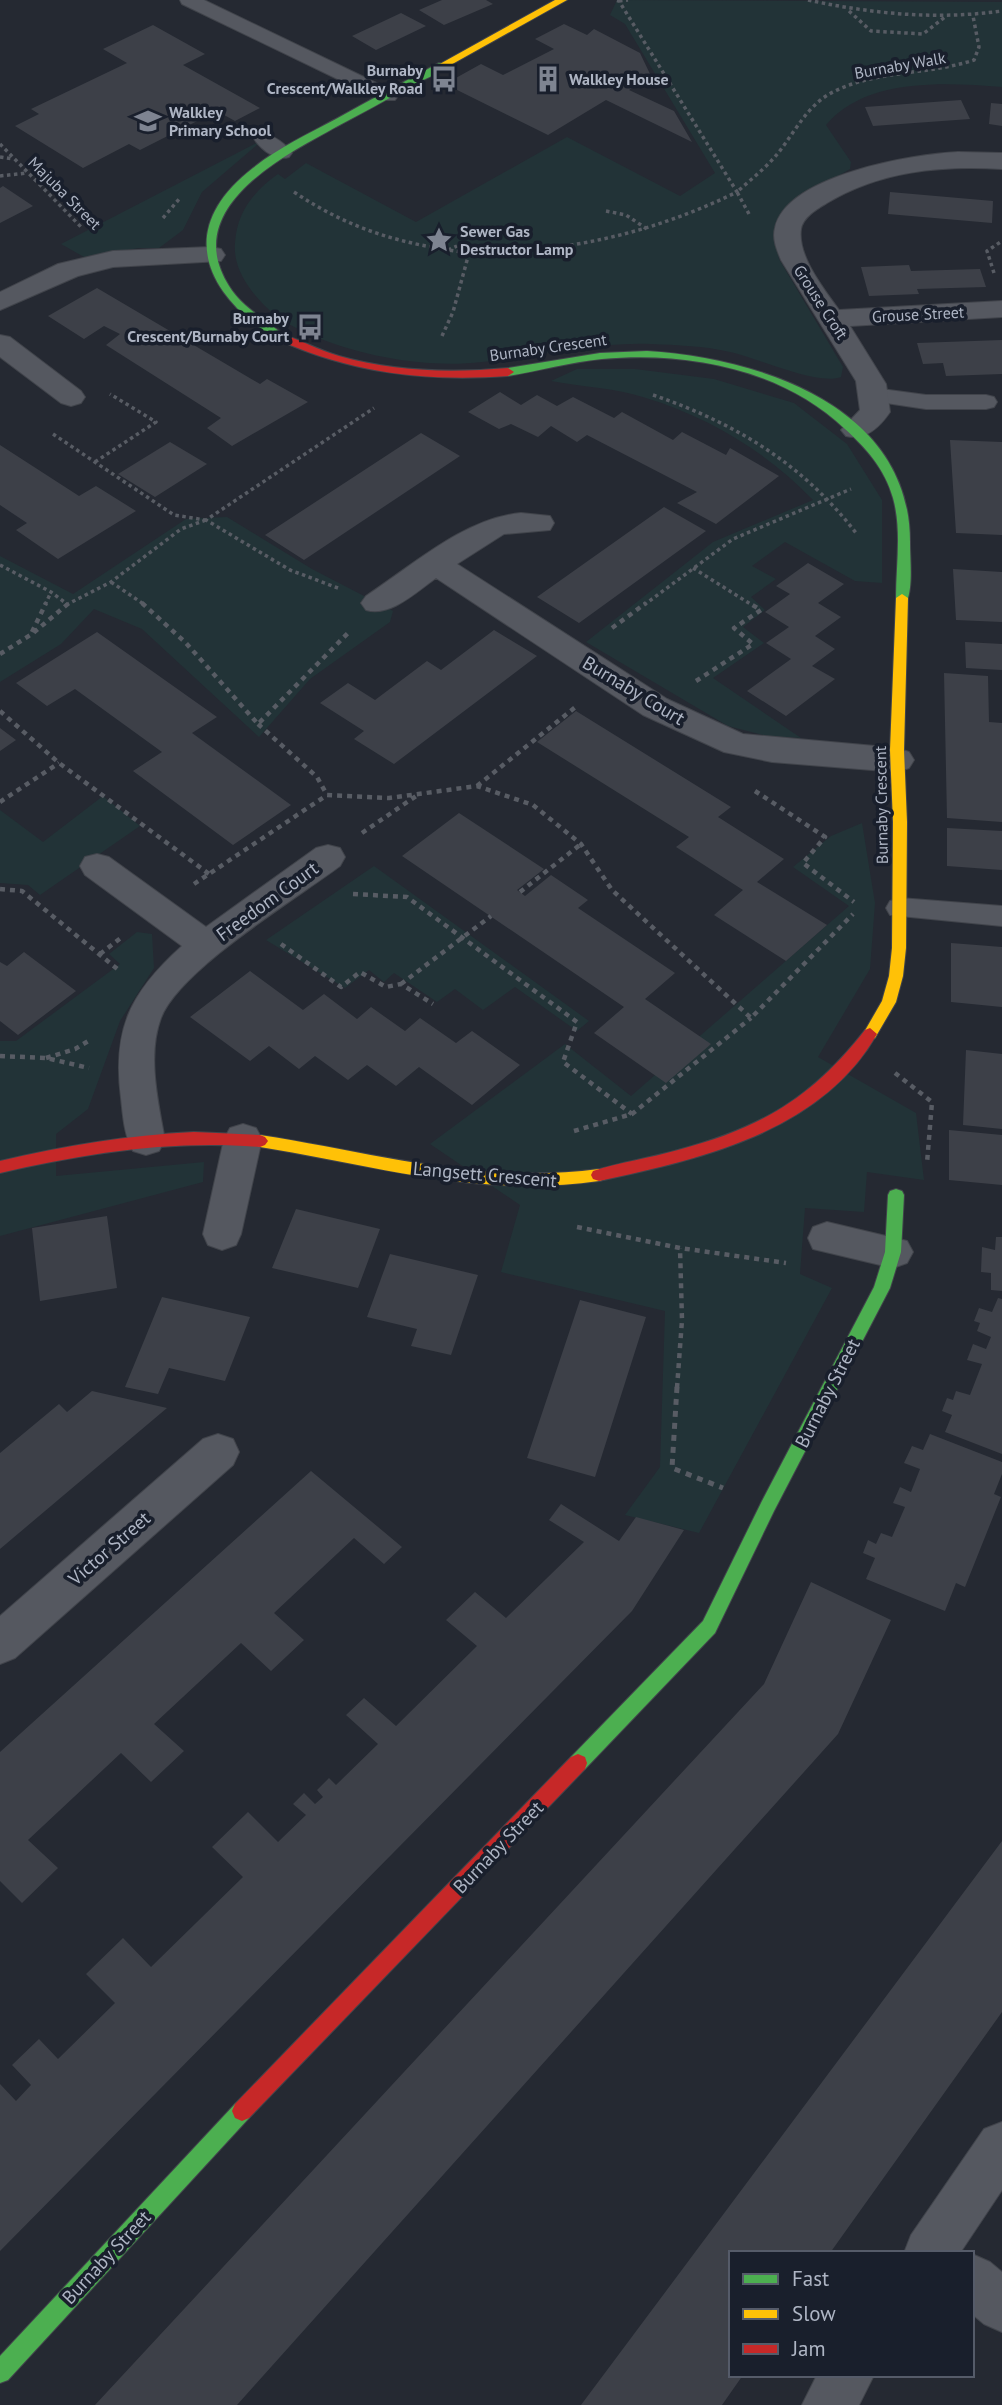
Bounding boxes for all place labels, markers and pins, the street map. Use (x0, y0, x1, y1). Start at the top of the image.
place label: Burnaby Crescent/Walkley Road (267, 60, 423, 98)
bus stop icon: Burnaby Crescent/Walkley Road (429, 64, 459, 94)
building icon: Walkley House (533, 64, 563, 94)
place label: Walkley House (569, 69, 669, 89)
place label: Walkley Primary School (169, 102, 271, 140)
school or university icon: Walkley Primary School (133, 106, 163, 136)
place label: Sewer Gas Destructor Lamp (460, 221, 574, 259)
place icon: Sewer Gas Destructor Lamp (424, 225, 454, 255)
place label: Burnaby Crescent/Burnaby Court (127, 308, 289, 346)
bus stop icon: Burnaby Crescent/Burnaby Court (295, 312, 325, 342)

